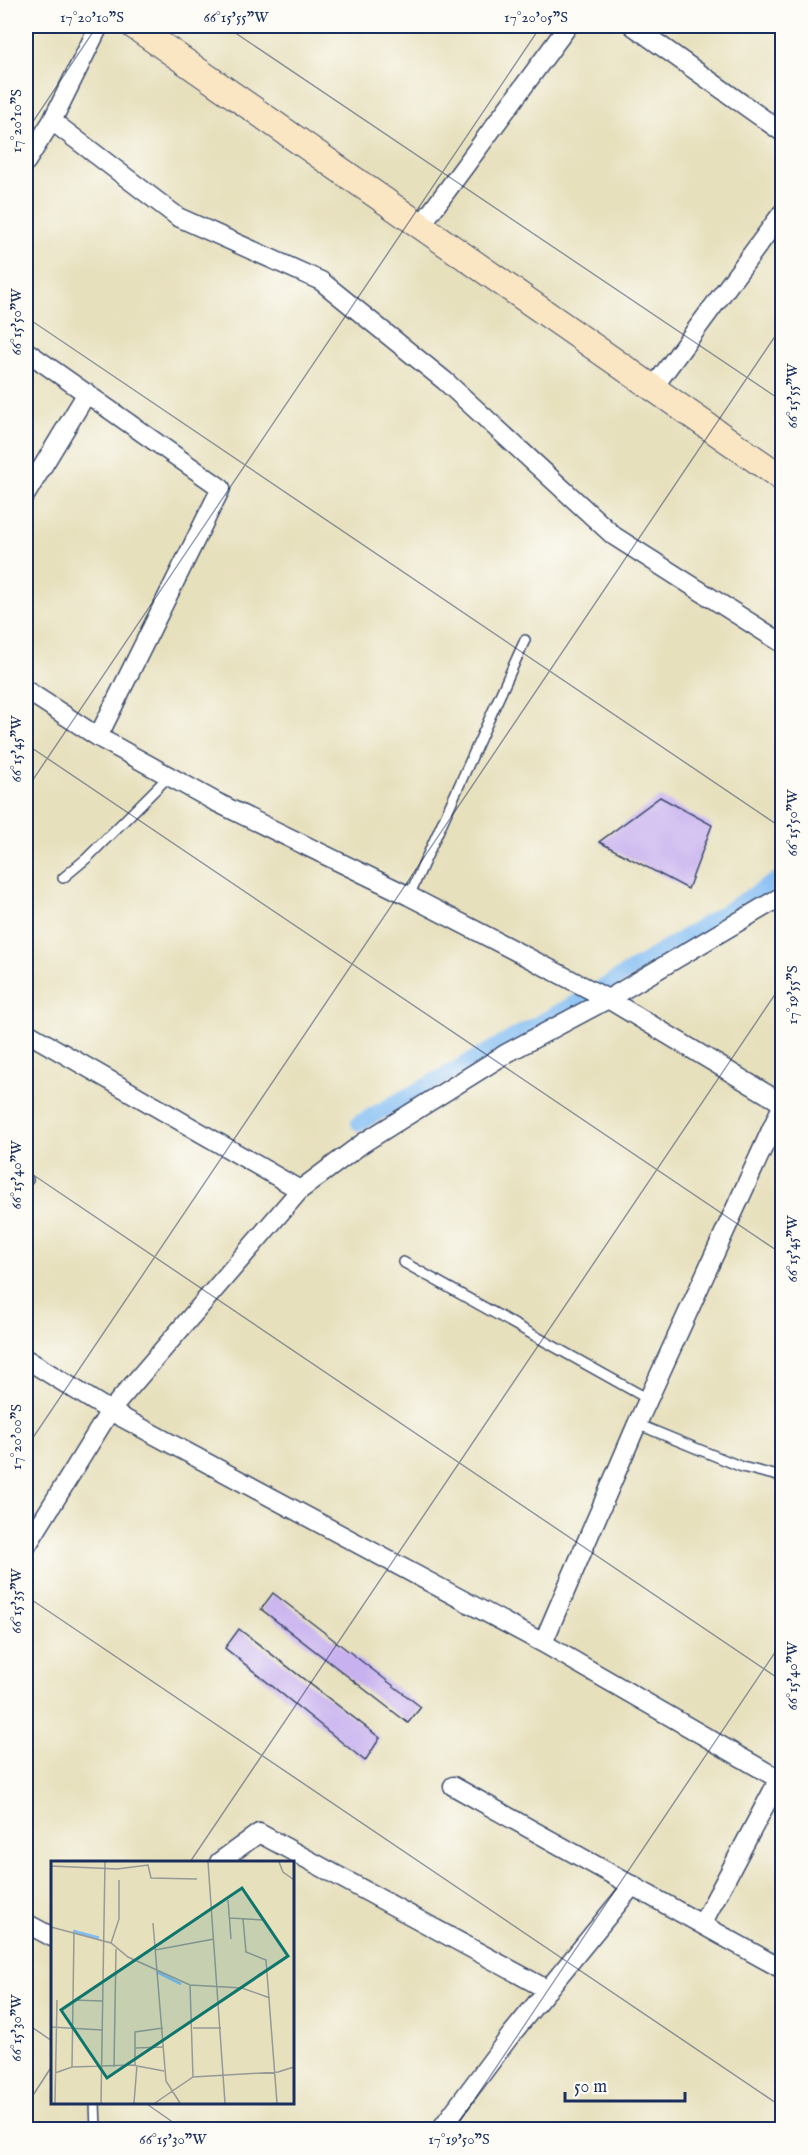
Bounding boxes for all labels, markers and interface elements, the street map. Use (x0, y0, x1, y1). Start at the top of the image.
text: 17°20'10"S (60, 8, 124, 27)
text: 66°15'55"W (203, 8, 269, 27)
text: 17°20'05"S (504, 8, 568, 27)
text: 17°20'10"S (7, 89, 26, 153)
text: 66°15'50"W (7, 288, 26, 356)
text: 66°15'55"W (783, 363, 802, 429)
text: 66°15'45"W (7, 715, 26, 783)
text: 66°15'50"W (783, 789, 802, 857)
text: 17°19'55"S (783, 965, 802, 1025)
text: 66°15'40"W (7, 1140, 26, 1210)
text: 66°15'45"W (783, 1215, 802, 1283)
text: 17°20'00"S (7, 1404, 26, 1470)
text: 66°15'35"W (7, 1568, 26, 1634)
text: 66°15'40"W (783, 1641, 802, 1711)
inset map (51, 1861, 294, 2104)
text: 66°15'30"W (7, 1994, 26, 2062)
scale bar (565, 2065, 685, 2103)
text: 50 m (574, 2076, 607, 2099)
text: 66°15'30"W (139, 2130, 207, 2149)
text: 17°19'50"S (428, 2130, 490, 2149)

